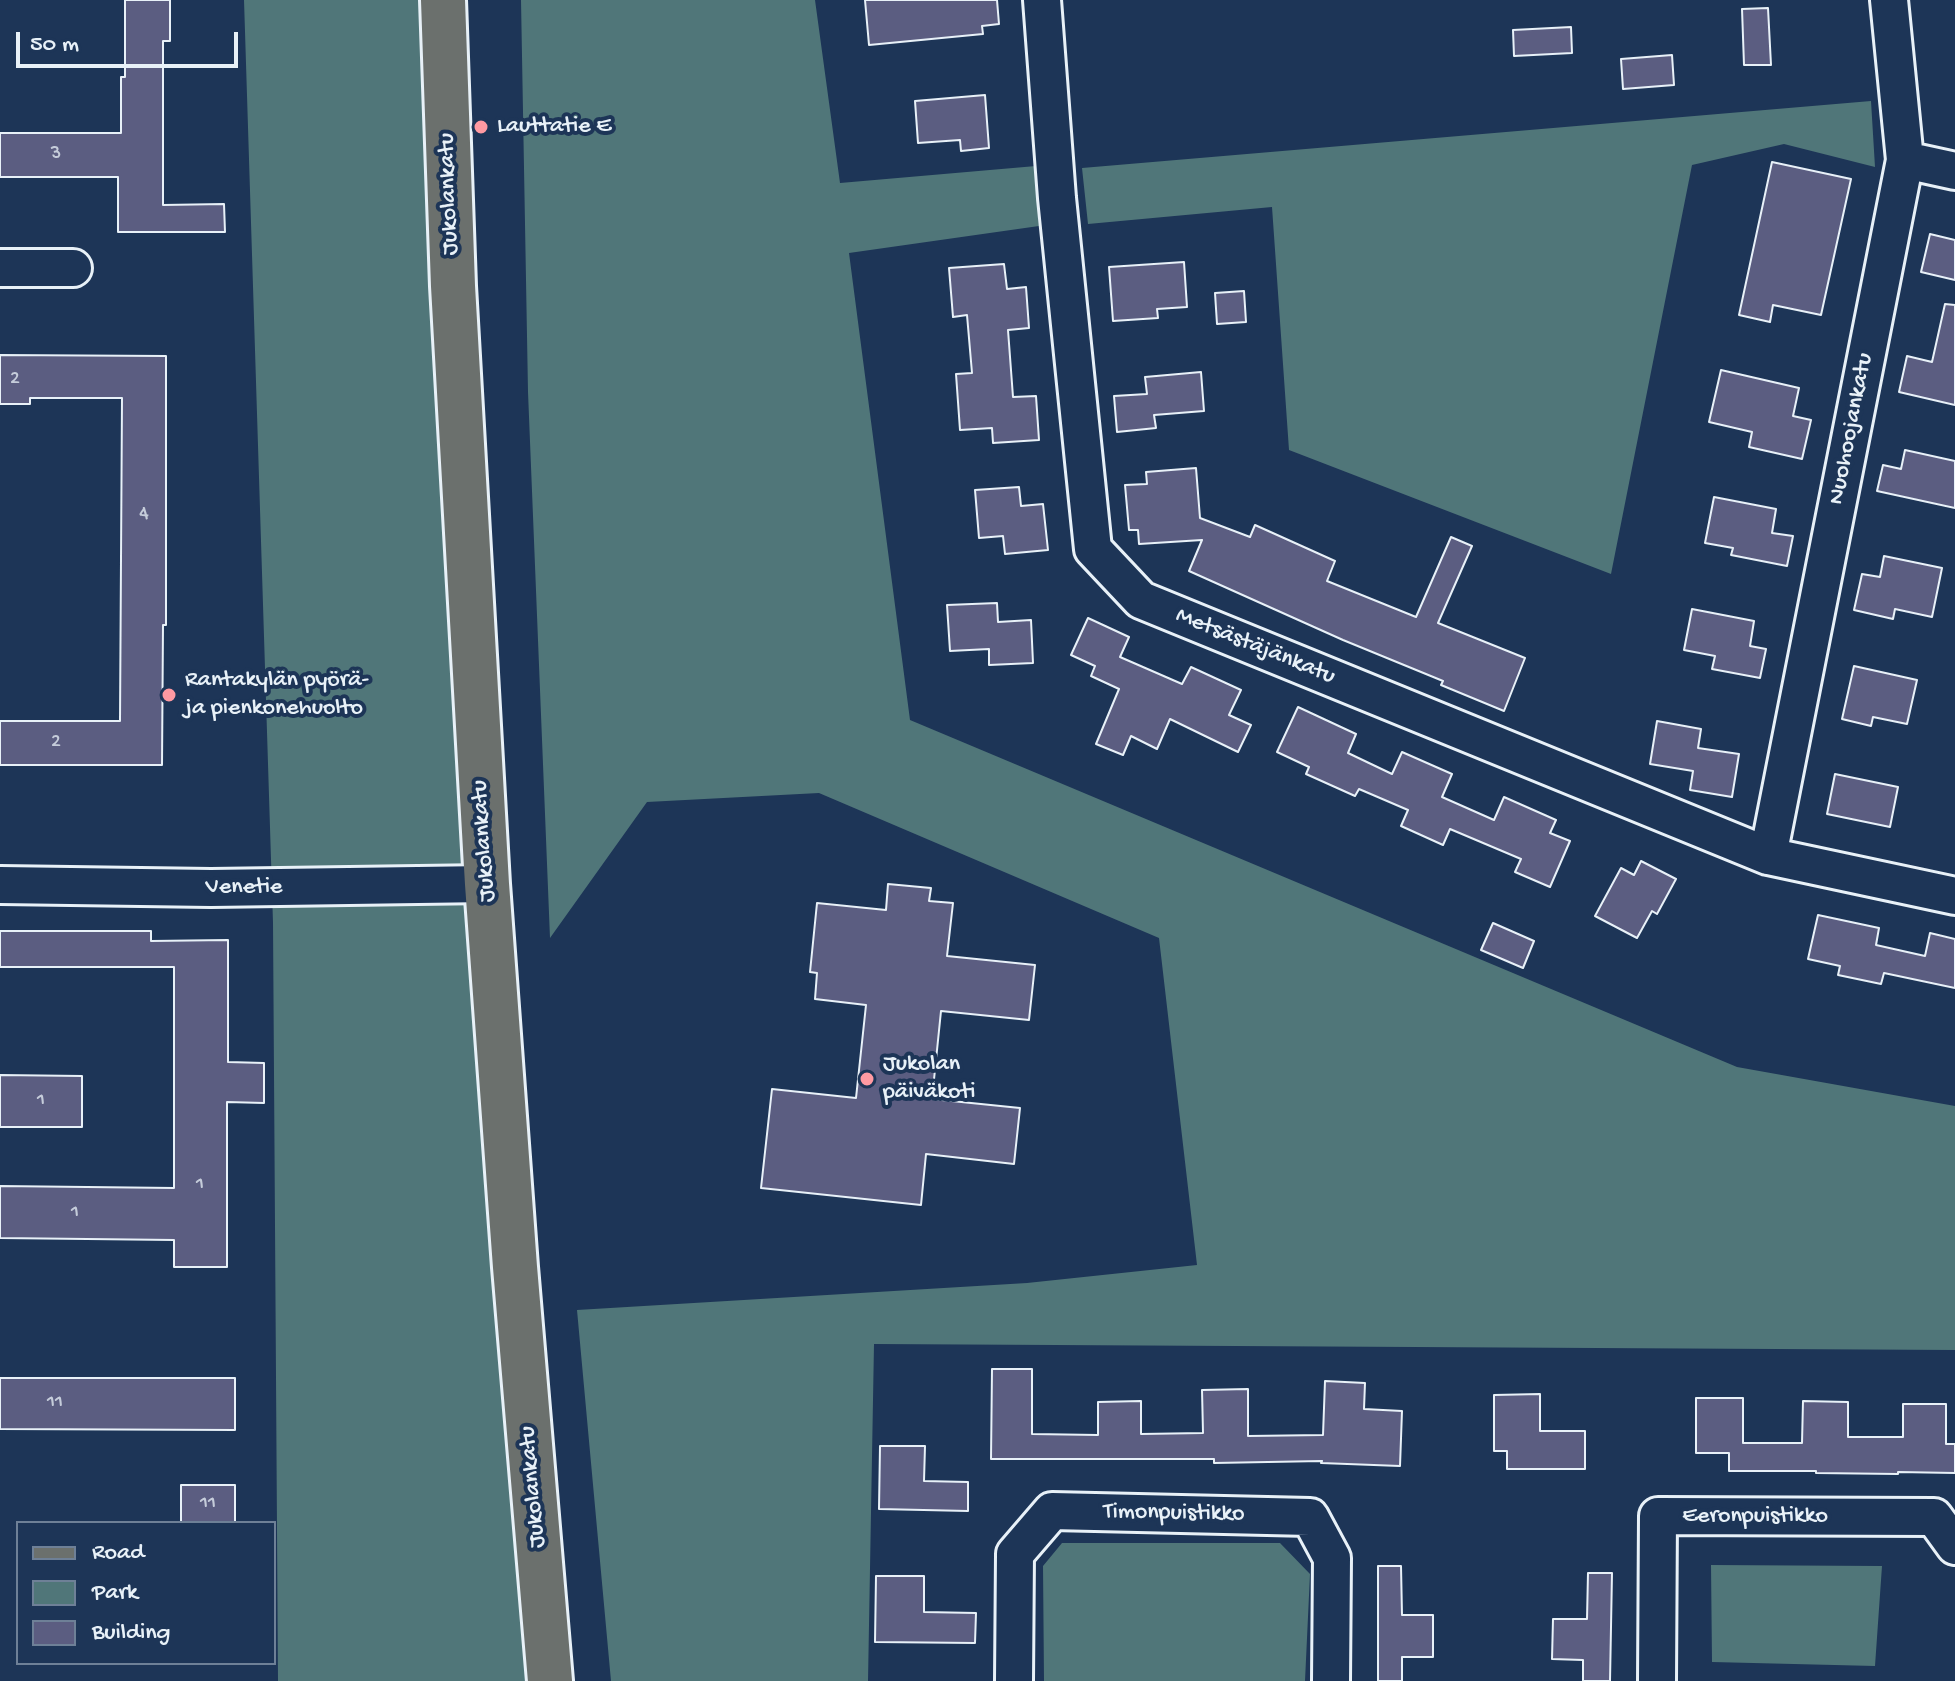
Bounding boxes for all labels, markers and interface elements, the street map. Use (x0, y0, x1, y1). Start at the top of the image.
scale bar (20, 16, 242, 66)
text: 50 m (30, 31, 79, 60)
place label: Lauttatie E (497, 113, 611, 141)
marker: Lauttatie E (472, 118, 490, 136)
street label: Jukolankatu (433, 132, 467, 256)
house number: 3 (51, 143, 61, 167)
street label: Nuohoojankatu (1823, 351, 1881, 507)
house number: 2 (10, 368, 20, 392)
house number: 4 (139, 503, 149, 527)
street label: Metsästäjänkatu (1171, 602, 1339, 692)
place label: Rantakylän pyörä- ja pienkonehuolto (185, 667, 369, 723)
marker: Rantakylän pyörä- ja pienkonehuolto (160, 686, 178, 704)
house number: 2 (51, 731, 61, 755)
street label: Jukolankatu (466, 779, 504, 903)
street label: Venetie (206, 874, 282, 902)
place label: Jukolan päiväkoti (883, 1051, 975, 1107)
marker: Jukolan päiväkoti (858, 1070, 876, 1088)
house number: 1 (37, 1089, 45, 1113)
house number: 1 (196, 1173, 204, 1197)
house number: 1 (71, 1201, 79, 1225)
house number: 11 (47, 1391, 63, 1415)
street label: Jukolankatu (514, 1425, 554, 1549)
house number: 11 (200, 1492, 216, 1516)
street label: Timonpuistikko (1103, 1498, 1245, 1530)
street label: Eeronpuistikko (1682, 1503, 1828, 1531)
legend (16, 1521, 276, 1665)
text: Road (92, 1539, 144, 1568)
text: Park (92, 1579, 138, 1608)
text: Building (92, 1619, 170, 1648)

